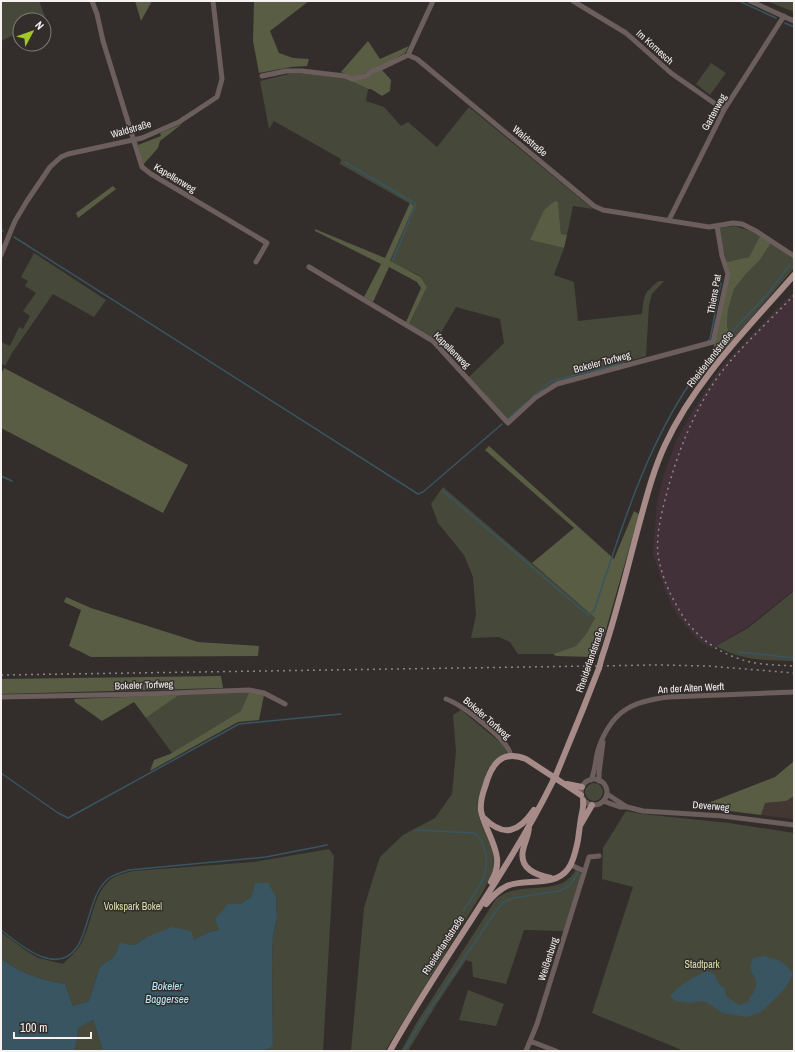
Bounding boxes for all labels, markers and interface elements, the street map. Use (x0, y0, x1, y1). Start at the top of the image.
north arrow (12, 12, 52, 52)
text: N (32, 18, 47, 32)
street label: Im Kornesch (634, 27, 676, 67)
street label: Gartenweg (699, 91, 730, 133)
street label: Waldstraße (109, 117, 153, 141)
street label: Waldstraße (510, 123, 550, 160)
street label: Kapellenweg (152, 160, 199, 196)
street label: Thiens Pat (704, 273, 724, 315)
street label: Rheiderlandstraße (684, 328, 736, 390)
street label: Kapellenweg (431, 329, 474, 372)
street label: Bokeler Torfweg (572, 348, 632, 376)
street label: Rheiderlandstraße (573, 625, 607, 694)
street label: Bokeler Torfweg (114, 677, 174, 693)
street label: An der Alten Werft (656, 680, 725, 696)
street label: Bokeler Torfweg (461, 694, 514, 742)
street label: Deverweg (692, 798, 730, 814)
park label: Volkspark Bokel (104, 900, 162, 913)
street label: Rheiderlandstraße (419, 913, 467, 977)
street label: Weißenburg (535, 935, 561, 982)
park label: Stadtpark (684, 958, 720, 971)
water label: Bokeler Baggersee (145, 979, 189, 1006)
scale bar (14, 1014, 91, 1040)
text: 100 m (20, 1020, 47, 1036)

